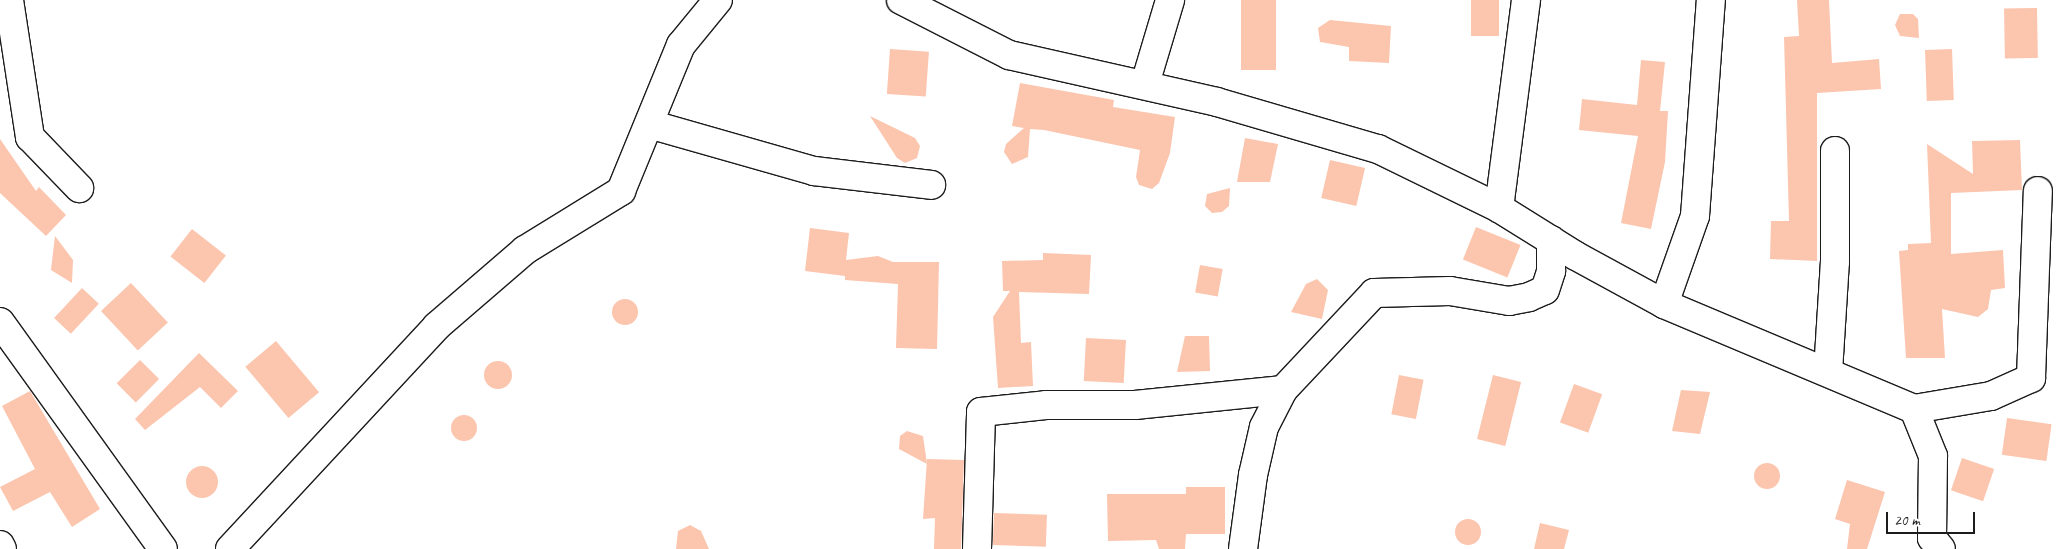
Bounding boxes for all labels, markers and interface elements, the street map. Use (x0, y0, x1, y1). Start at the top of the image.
scale bar (1889, 502, 1978, 534)
text: 20 m (1894, 511, 1920, 530)

